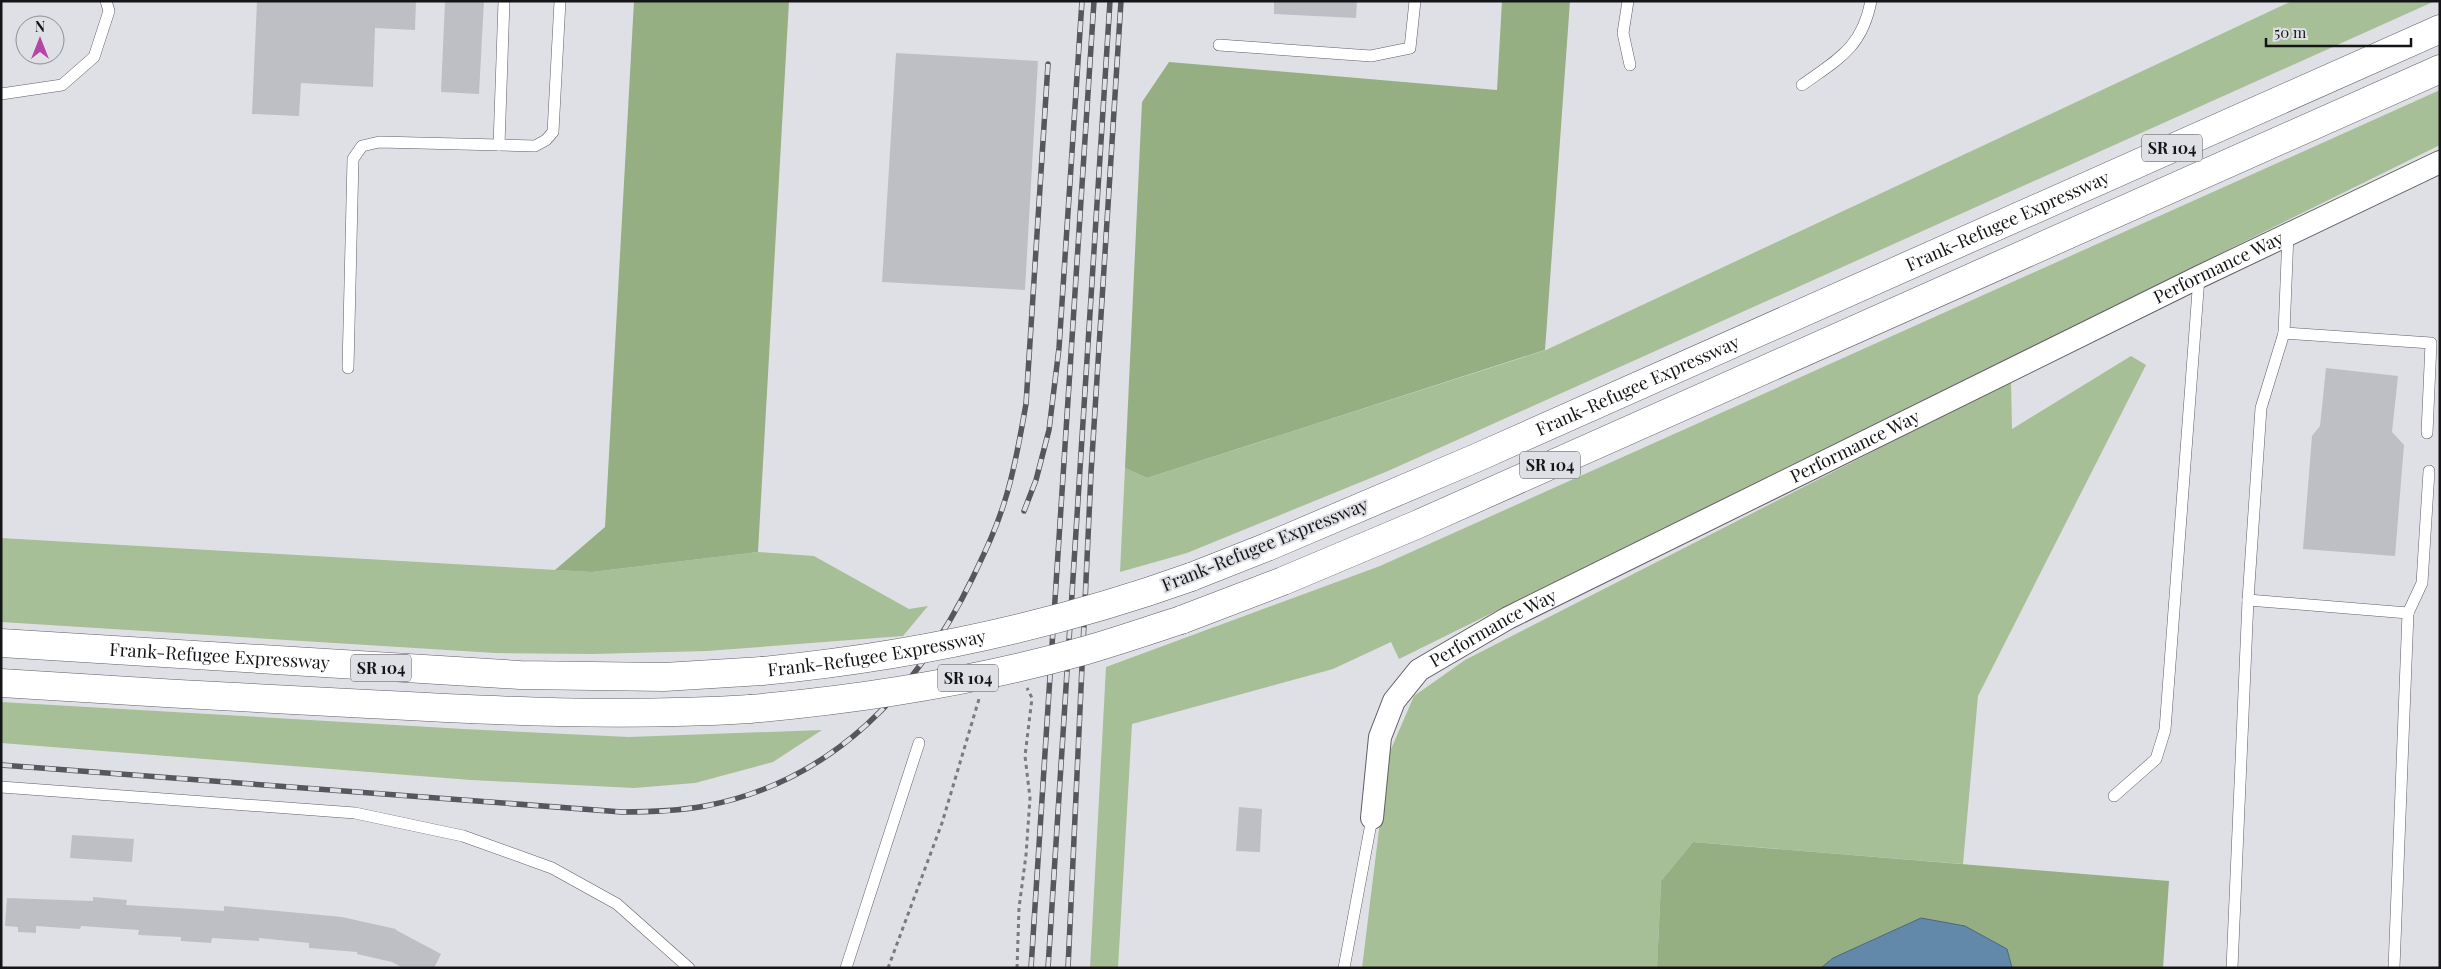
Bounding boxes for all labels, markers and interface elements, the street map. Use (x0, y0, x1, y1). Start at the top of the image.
north arrow (15, 15, 65, 65)
scale bar (2266, 15, 2411, 47)
text: N (35, 17, 45, 36)
text: 50 m (2274, 22, 2307, 42)
road number: SR 104 (2142, 134, 2202, 162)
street label: Frank-Refugee Expressway (1902, 165, 2113, 276)
street label: Performance Way (2149, 225, 2287, 309)
street label: Frank-Refugee Expressway (1532, 329, 1743, 441)
street label: Performance Way (1786, 404, 1924, 488)
road number: SR 104 (1520, 452, 1580, 478)
street label: Frank-Refugee Expressway (1158, 492, 1371, 597)
street label: Performance Way (1425, 583, 1560, 672)
street label: Frank-Refugee Expressway (766, 623, 988, 681)
street label: Frank-Refugee Expressway (109, 637, 331, 674)
road number: SR 104 (351, 654, 411, 681)
road number: SR 104 (938, 664, 998, 691)

